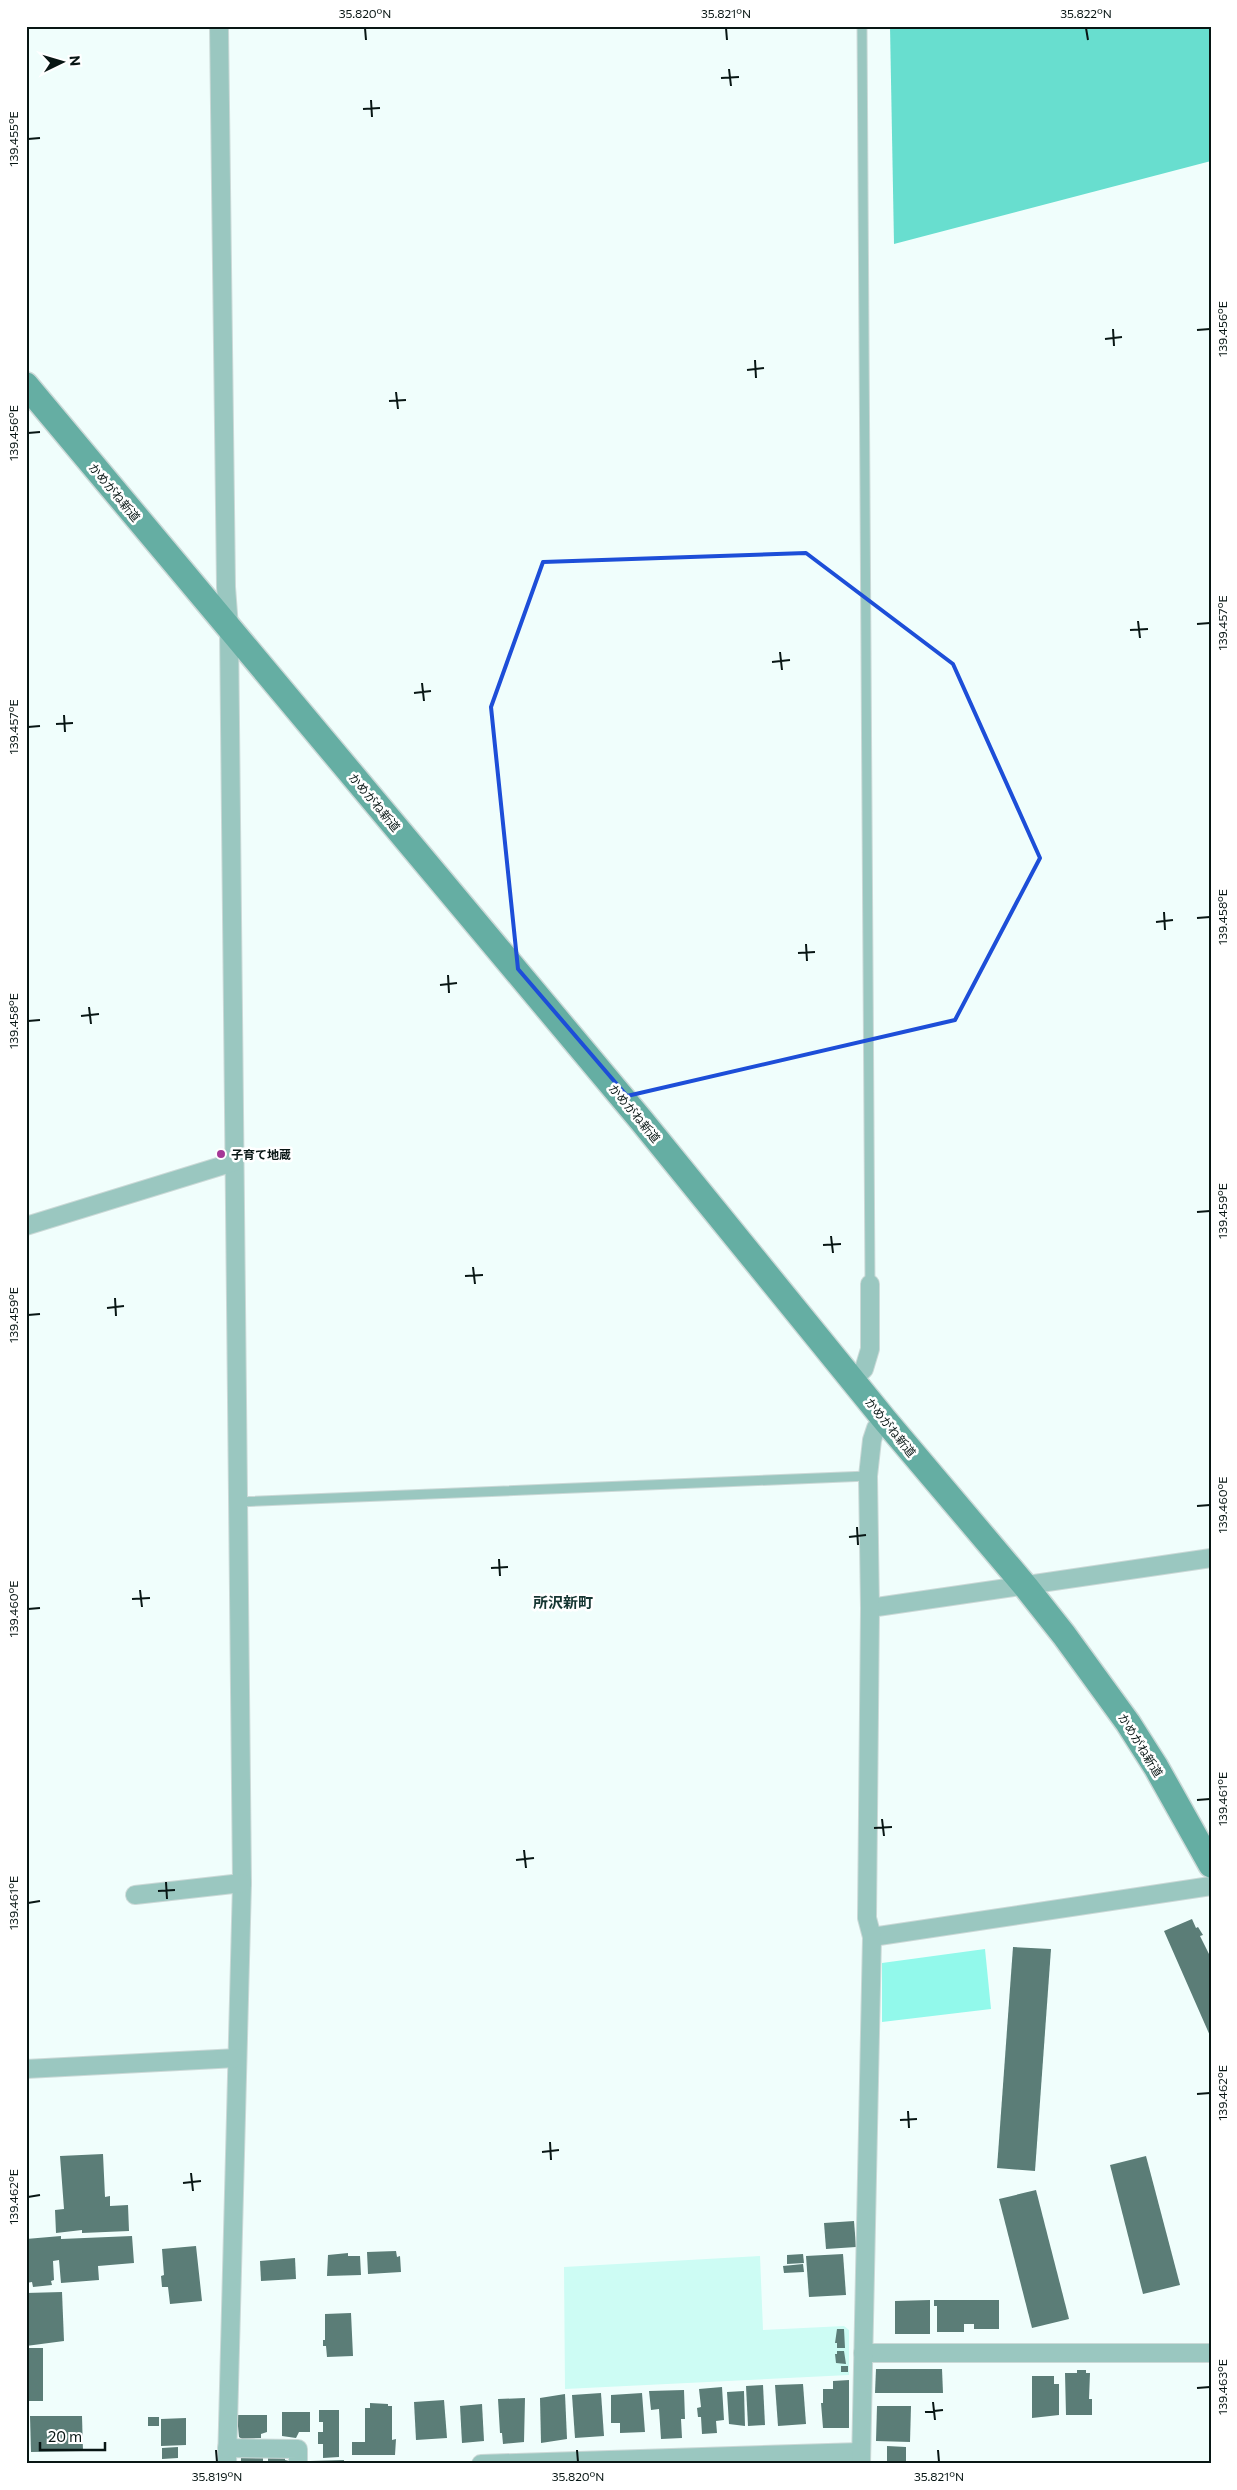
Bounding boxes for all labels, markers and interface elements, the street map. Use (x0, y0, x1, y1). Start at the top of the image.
text: 35.820°N (339, 6, 391, 20)
text: 35.821°N (701, 6, 751, 20)
text: 35.822°N (1060, 6, 1112, 20)
north arrow (38, 38, 88, 88)
text: N (67, 55, 84, 67)
text: 139.455°E (6, 111, 20, 167)
text: 139.456°E (1215, 301, 1229, 357)
text: 139.456°E (6, 405, 20, 461)
street label: かめがね新道 (86, 460, 144, 524)
text: 139.457°E (1215, 595, 1229, 651)
text: 139.457°E (6, 699, 20, 755)
street label: かめがね新道 (346, 770, 404, 834)
text: 139.458°E (1215, 889, 1229, 945)
text: 139.458°E (6, 993, 20, 1049)
street label: かめがね新道 (606, 1081, 664, 1145)
place label: 子育て地蔵 (231, 1147, 291, 1161)
marker: 子育て地蔵 (215, 1148, 227, 1160)
text: 139.459°E (1215, 1183, 1229, 1239)
text: 139.459°E (6, 1287, 20, 1343)
street label: かめがね新道 (863, 1395, 919, 1459)
text: 139.460°E (1215, 1477, 1229, 1533)
text: 139.460°E (6, 1581, 20, 1637)
district label: 所沢新町 (533, 1593, 593, 1611)
street label: かめがね新道 (1116, 1711, 1166, 1779)
text: 139.461°E (1215, 1772, 1229, 1826)
text: 139.461°E (6, 1876, 20, 1930)
text: 139.462°E (1215, 2065, 1229, 2121)
text: 139.462°E (6, 2169, 20, 2225)
text: 139.463°E (1215, 2359, 1229, 2415)
scale bar (40, 2420, 105, 2452)
text: 20 m (48, 2427, 82, 2445)
text: 35.819°N (192, 2469, 242, 2483)
text: 35.820°N (552, 2469, 604, 2483)
text: 35.821°N (914, 2469, 964, 2483)

